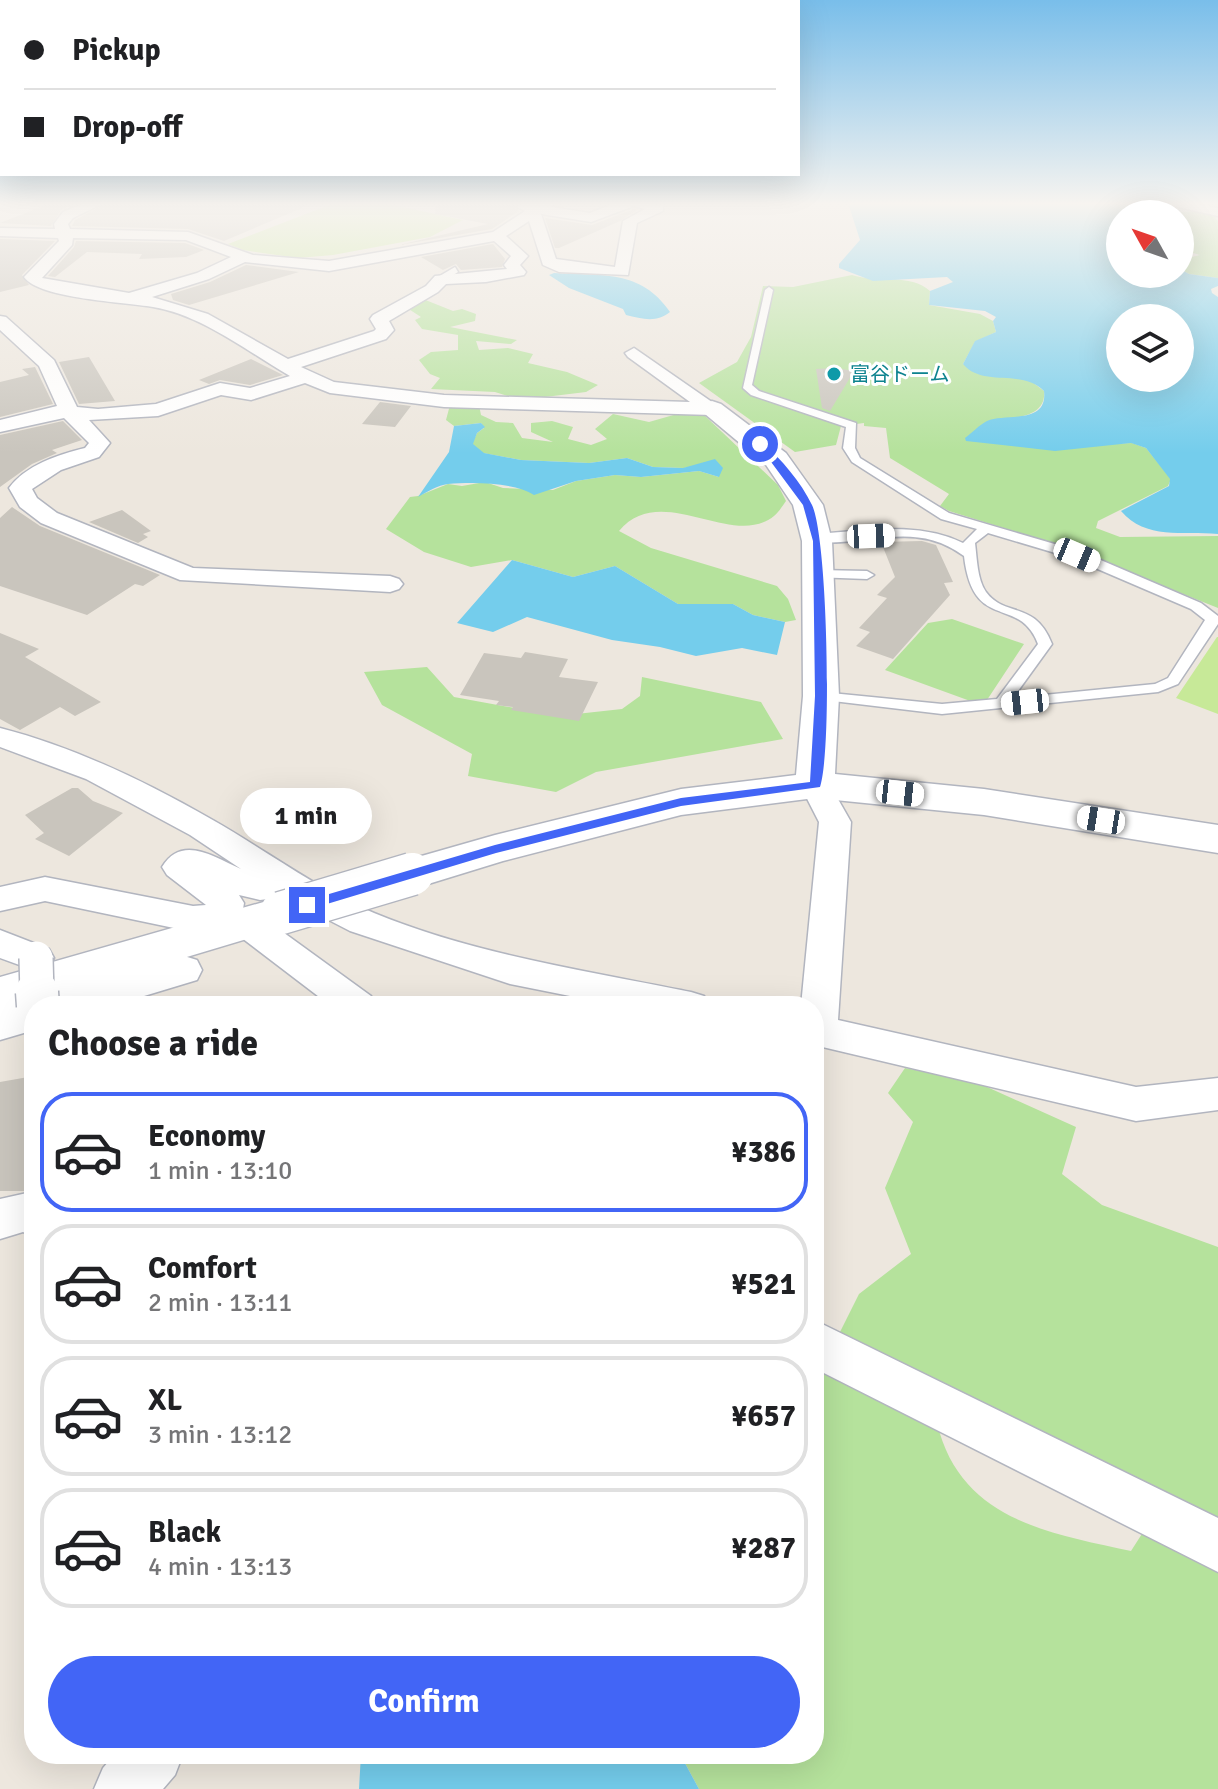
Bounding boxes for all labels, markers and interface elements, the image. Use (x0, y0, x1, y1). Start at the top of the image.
text: Pickup (72, 32, 161, 69)
text: Drop-off (72, 109, 182, 146)
north arrow (1106, 200, 1194, 288)
map controls (1106, 200, 1194, 392)
button: layers (1106, 304, 1194, 392)
place label: 富谷ドーム (850, 362, 949, 387)
marker: 富谷ドーム (825, 365, 843, 383)
route start (742, 426, 778, 462)
car (847, 523, 895, 549)
car (1050, 535, 1104, 575)
car (1000, 688, 1050, 716)
car (875, 779, 925, 807)
callout: 1 min (241, 789, 373, 845)
text: 1 min (275, 800, 337, 832)
car (1075, 804, 1127, 836)
route end (289, 887, 325, 923)
text: Choose a ride (48, 1021, 258, 1066)
icon: car (52, 1116, 124, 1188)
text: Economy (148, 1118, 265, 1155)
text: ¥386 (731, 1134, 796, 1171)
text: 1 min · 13:10 (148, 1155, 292, 1187)
icon: car (52, 1248, 124, 1320)
text: Comfort (148, 1250, 257, 1287)
text: ¥521 (731, 1266, 796, 1303)
text: 2 min · 13:11 (148, 1287, 292, 1319)
icon: car (52, 1380, 124, 1452)
text: XL (148, 1382, 182, 1419)
text: ¥657 (731, 1398, 796, 1435)
text: 3 min · 13:12 (148, 1419, 292, 1451)
icon: car (52, 1512, 124, 1584)
text: Black (148, 1514, 221, 1551)
text: ¥287 (731, 1530, 796, 1567)
text: 4 min · 13:13 (148, 1551, 292, 1583)
button: Confirm (48, 1656, 800, 1748)

